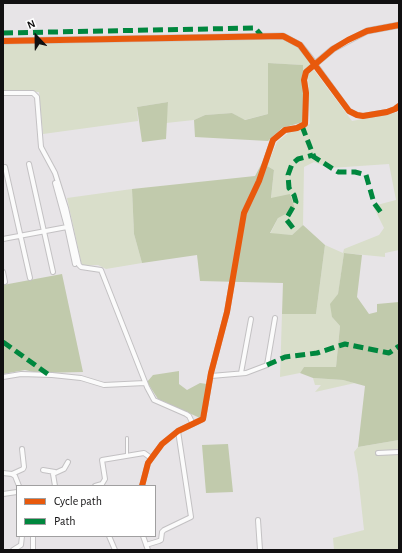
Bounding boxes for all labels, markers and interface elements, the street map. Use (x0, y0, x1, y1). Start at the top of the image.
north arrow (16, 16, 56, 56)
text: N (26, 18, 37, 31)
legend (16, 485, 156, 537)
text: Cycle path (54, 495, 102, 507)
text: Path (54, 515, 76, 527)

